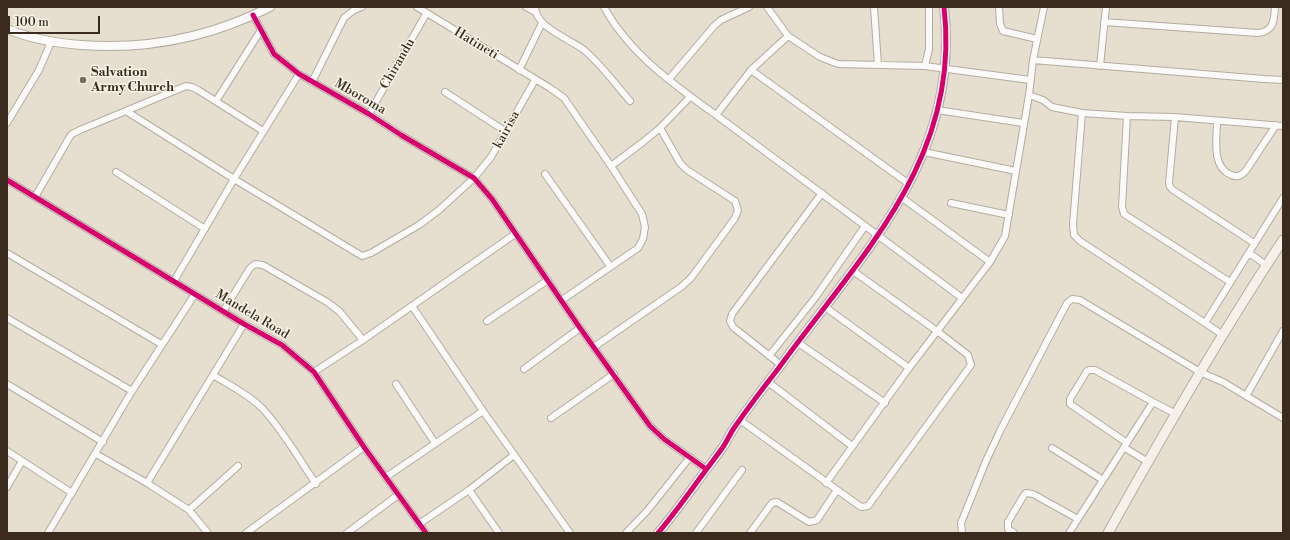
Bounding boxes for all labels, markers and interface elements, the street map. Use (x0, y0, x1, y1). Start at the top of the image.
scale bar (10, 8, 102, 34)
text: 100 m (15, 15, 49, 30)
street label: Hatineti (451, 25, 501, 63)
street label: Chirandu (377, 36, 419, 92)
place label: Salvation Army Church (91, 65, 174, 96)
marker: Salvation Army Church (78, 75, 88, 85)
street label: Mboroma (331, 76, 389, 118)
street label: kairisa (490, 109, 524, 151)
street label: Mandela Road (212, 287, 292, 343)

